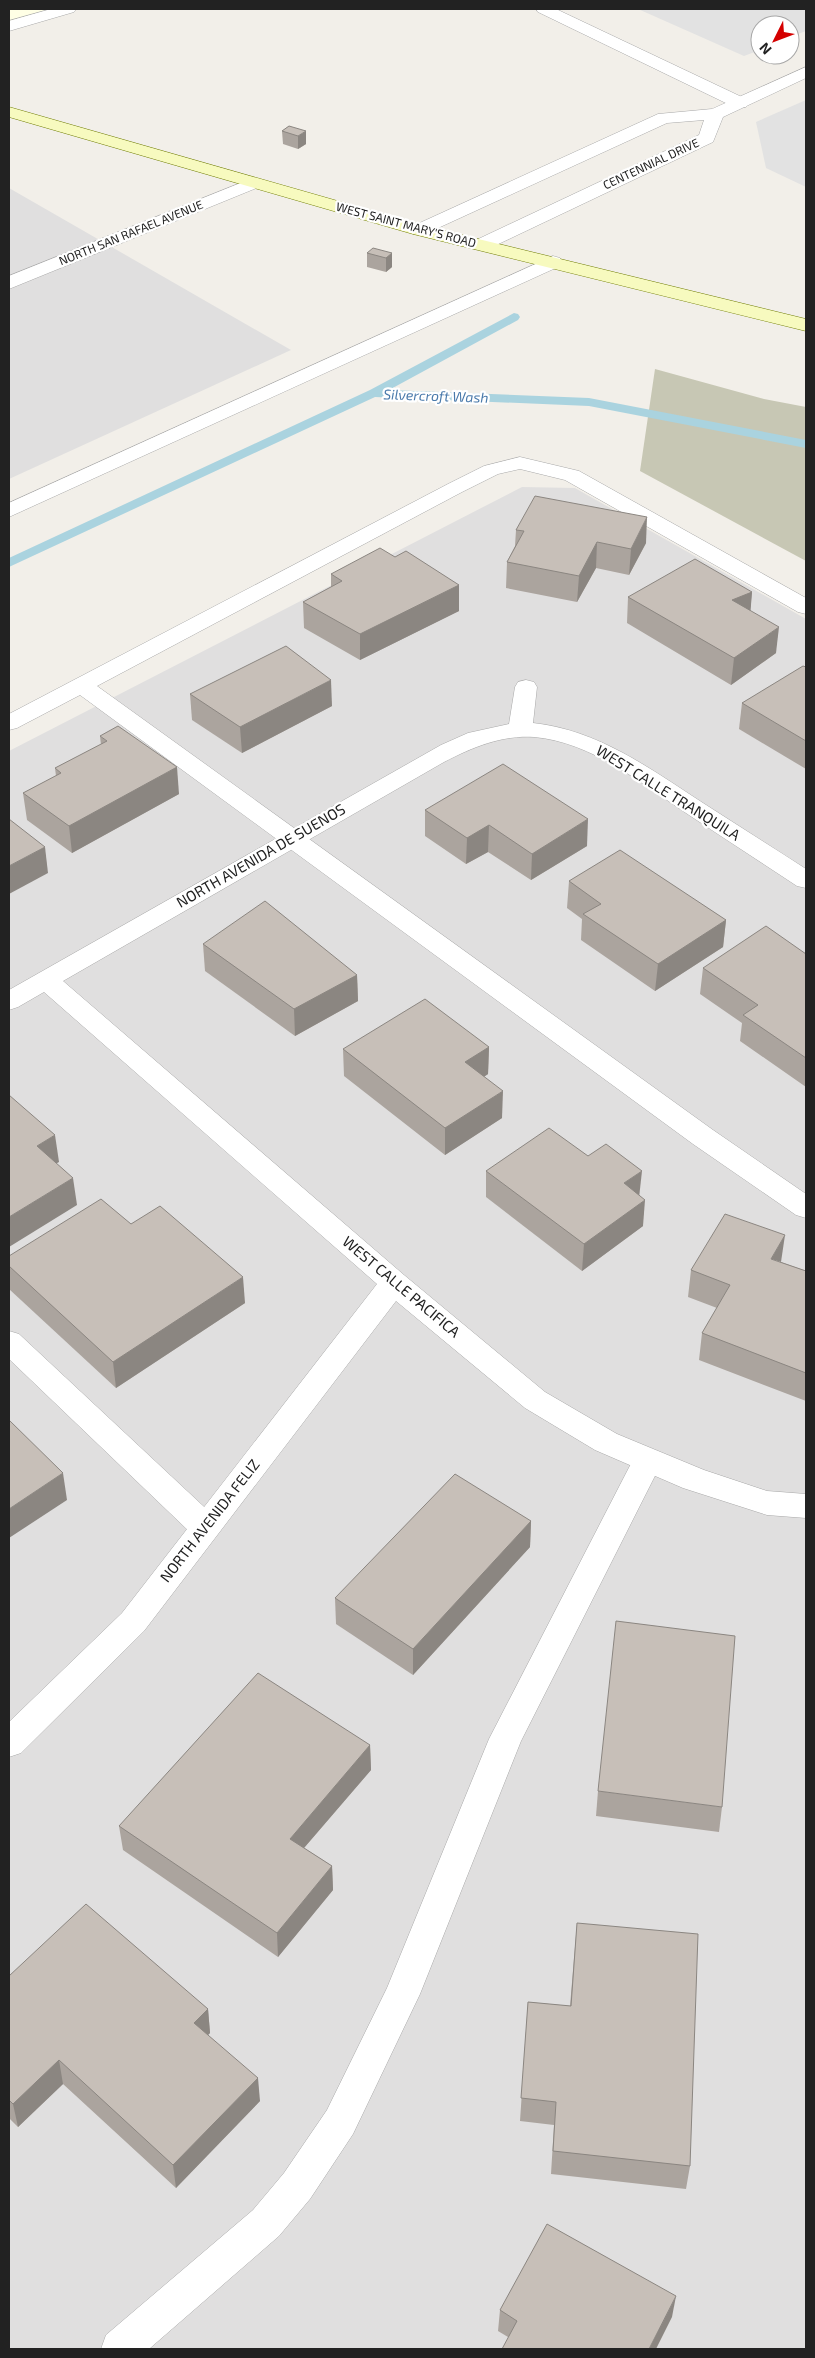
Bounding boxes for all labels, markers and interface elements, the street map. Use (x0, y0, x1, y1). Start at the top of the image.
north arrow (750, 15, 800, 65)
text: N (755, 40, 775, 58)
street label: CENTENNIAL DRIVE (600, 135, 701, 191)
street label: NORTH SAN RAFAEL AVENUE (57, 197, 205, 267)
street label: WEST SAINT MARY'S ROAD (335, 199, 478, 249)
water label: Silvercroft Wash (383, 385, 489, 406)
street label: WEST CALLE TRANQUILA (593, 740, 744, 845)
street label: NORTH AVENIDA DE SUENOS (173, 799, 348, 911)
street label: WEST CALLE PACIFICA (339, 1232, 465, 1341)
street label: NORTH AVENIDA FELIZ (156, 1455, 263, 1585)

